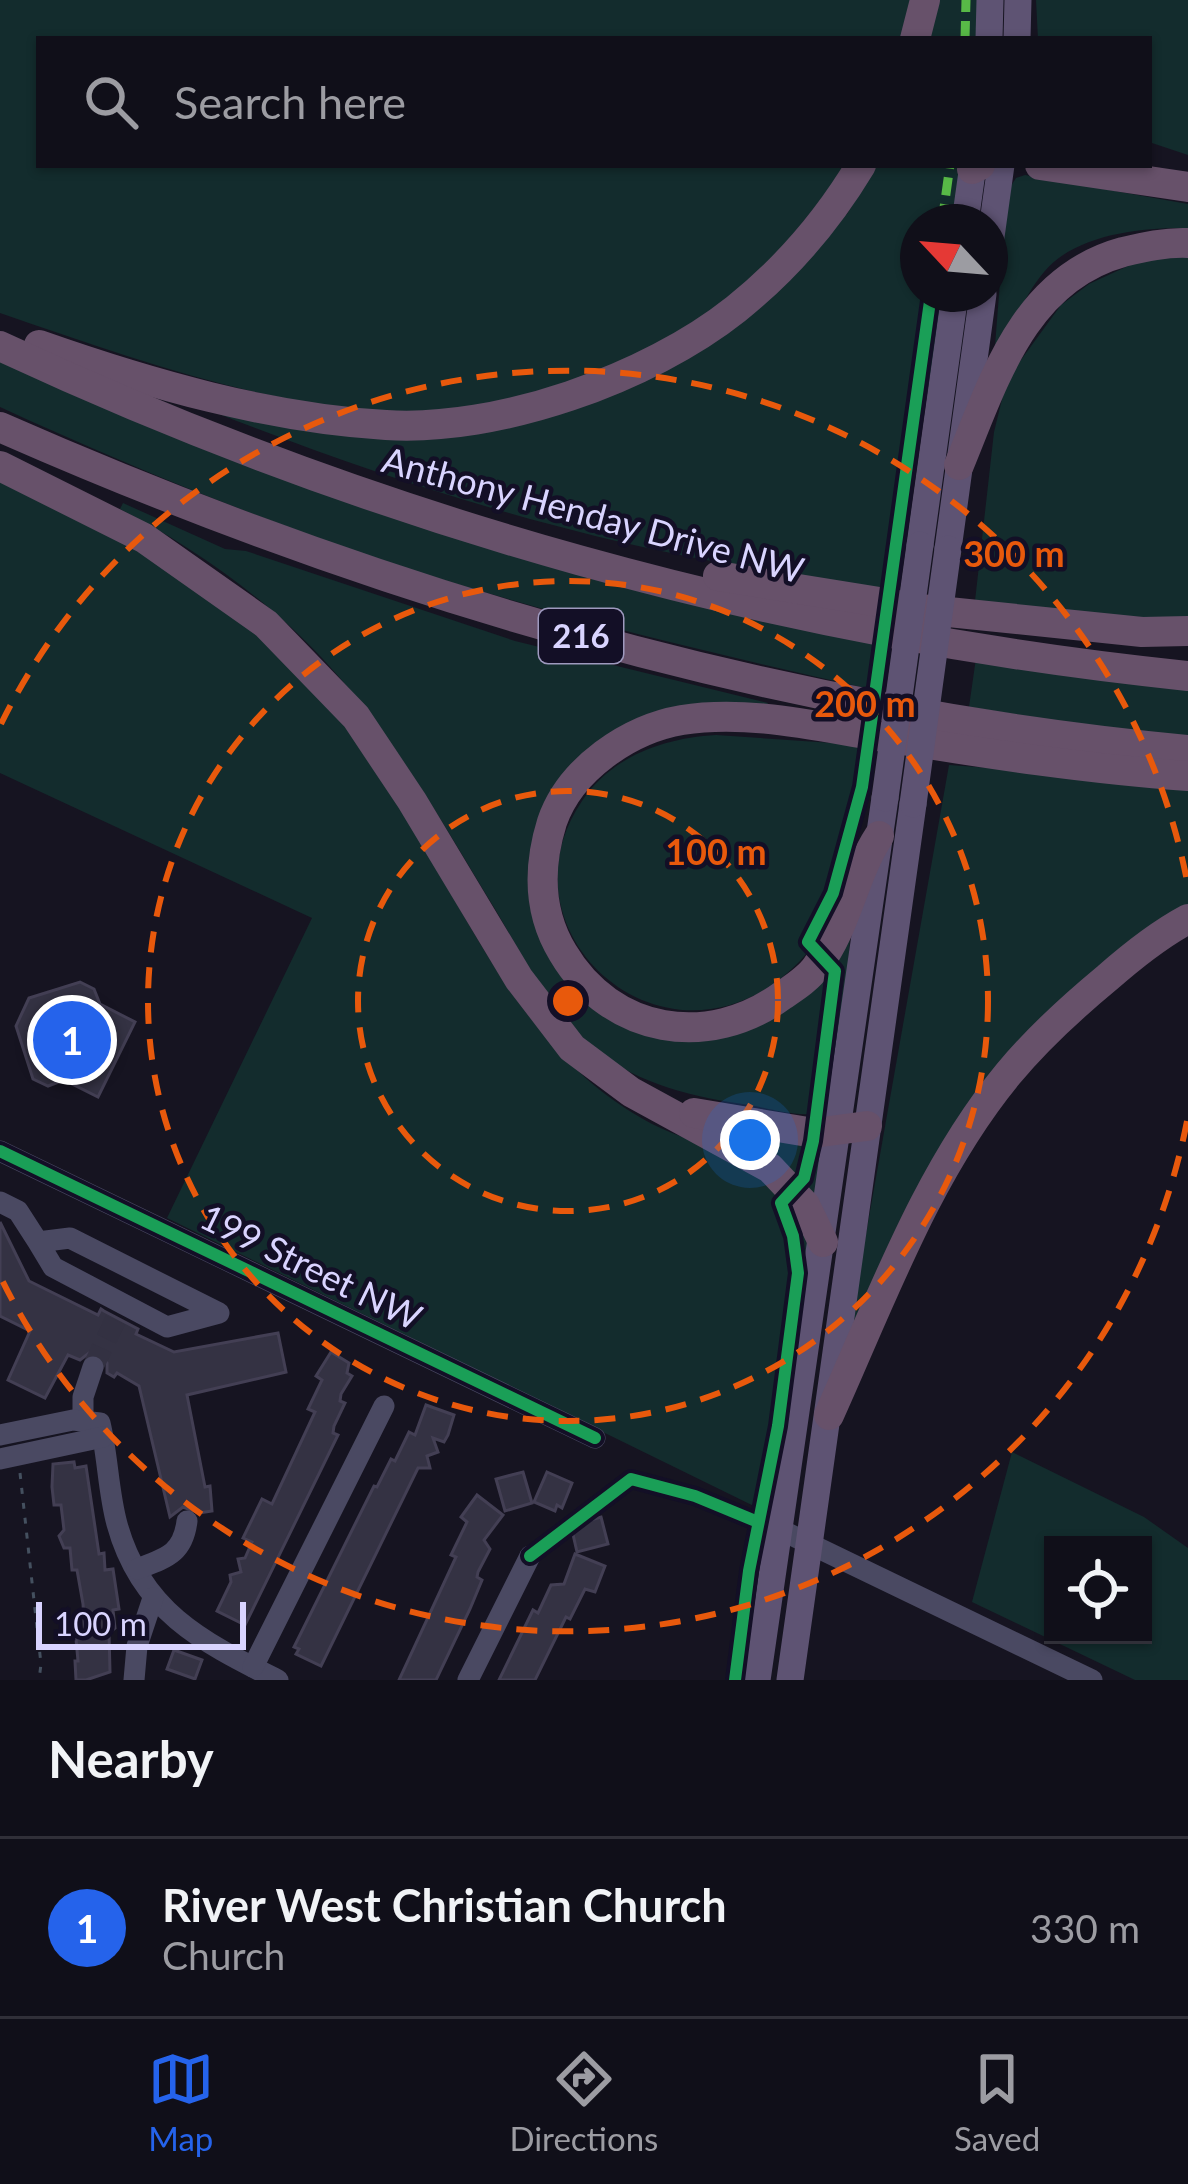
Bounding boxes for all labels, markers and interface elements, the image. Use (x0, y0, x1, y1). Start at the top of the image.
search box (36, 36, 1152, 168)
icon: search (78, 69, 144, 135)
text: Search here (174, 75, 406, 129)
north arrow (900, 204, 1008, 312)
street label: Anthony Henday Drive NW (378, 437, 809, 592)
text: 300 m (963, 531, 1065, 575)
road number: 216 (539, 609, 623, 663)
text: 200 m (814, 681, 916, 725)
text: 100 m (665, 829, 767, 873)
centre of rings (547, 980, 589, 1022)
pin: 1 (33, 995, 111, 1085)
your location (720, 1110, 780, 1170)
street label: 199 Street NW (194, 1194, 429, 1339)
map controls (1044, 1536, 1152, 1644)
button: locate (1044, 1536, 1152, 1644)
scale bar (36, 1596, 246, 1649)
text: 100 m (54, 1603, 147, 1643)
text: Nearby (48, 1728, 214, 1789)
text: River West Christian Church (162, 1878, 727, 1932)
text: 1 (76, 1905, 98, 1951)
text: 330 m (1030, 1905, 1140, 1951)
text: Church (162, 1932, 285, 1978)
tab: Map (148, 2046, 214, 2158)
tab: Directions (509, 2046, 658, 2158)
tab: Saved (954, 2046, 1040, 2158)

